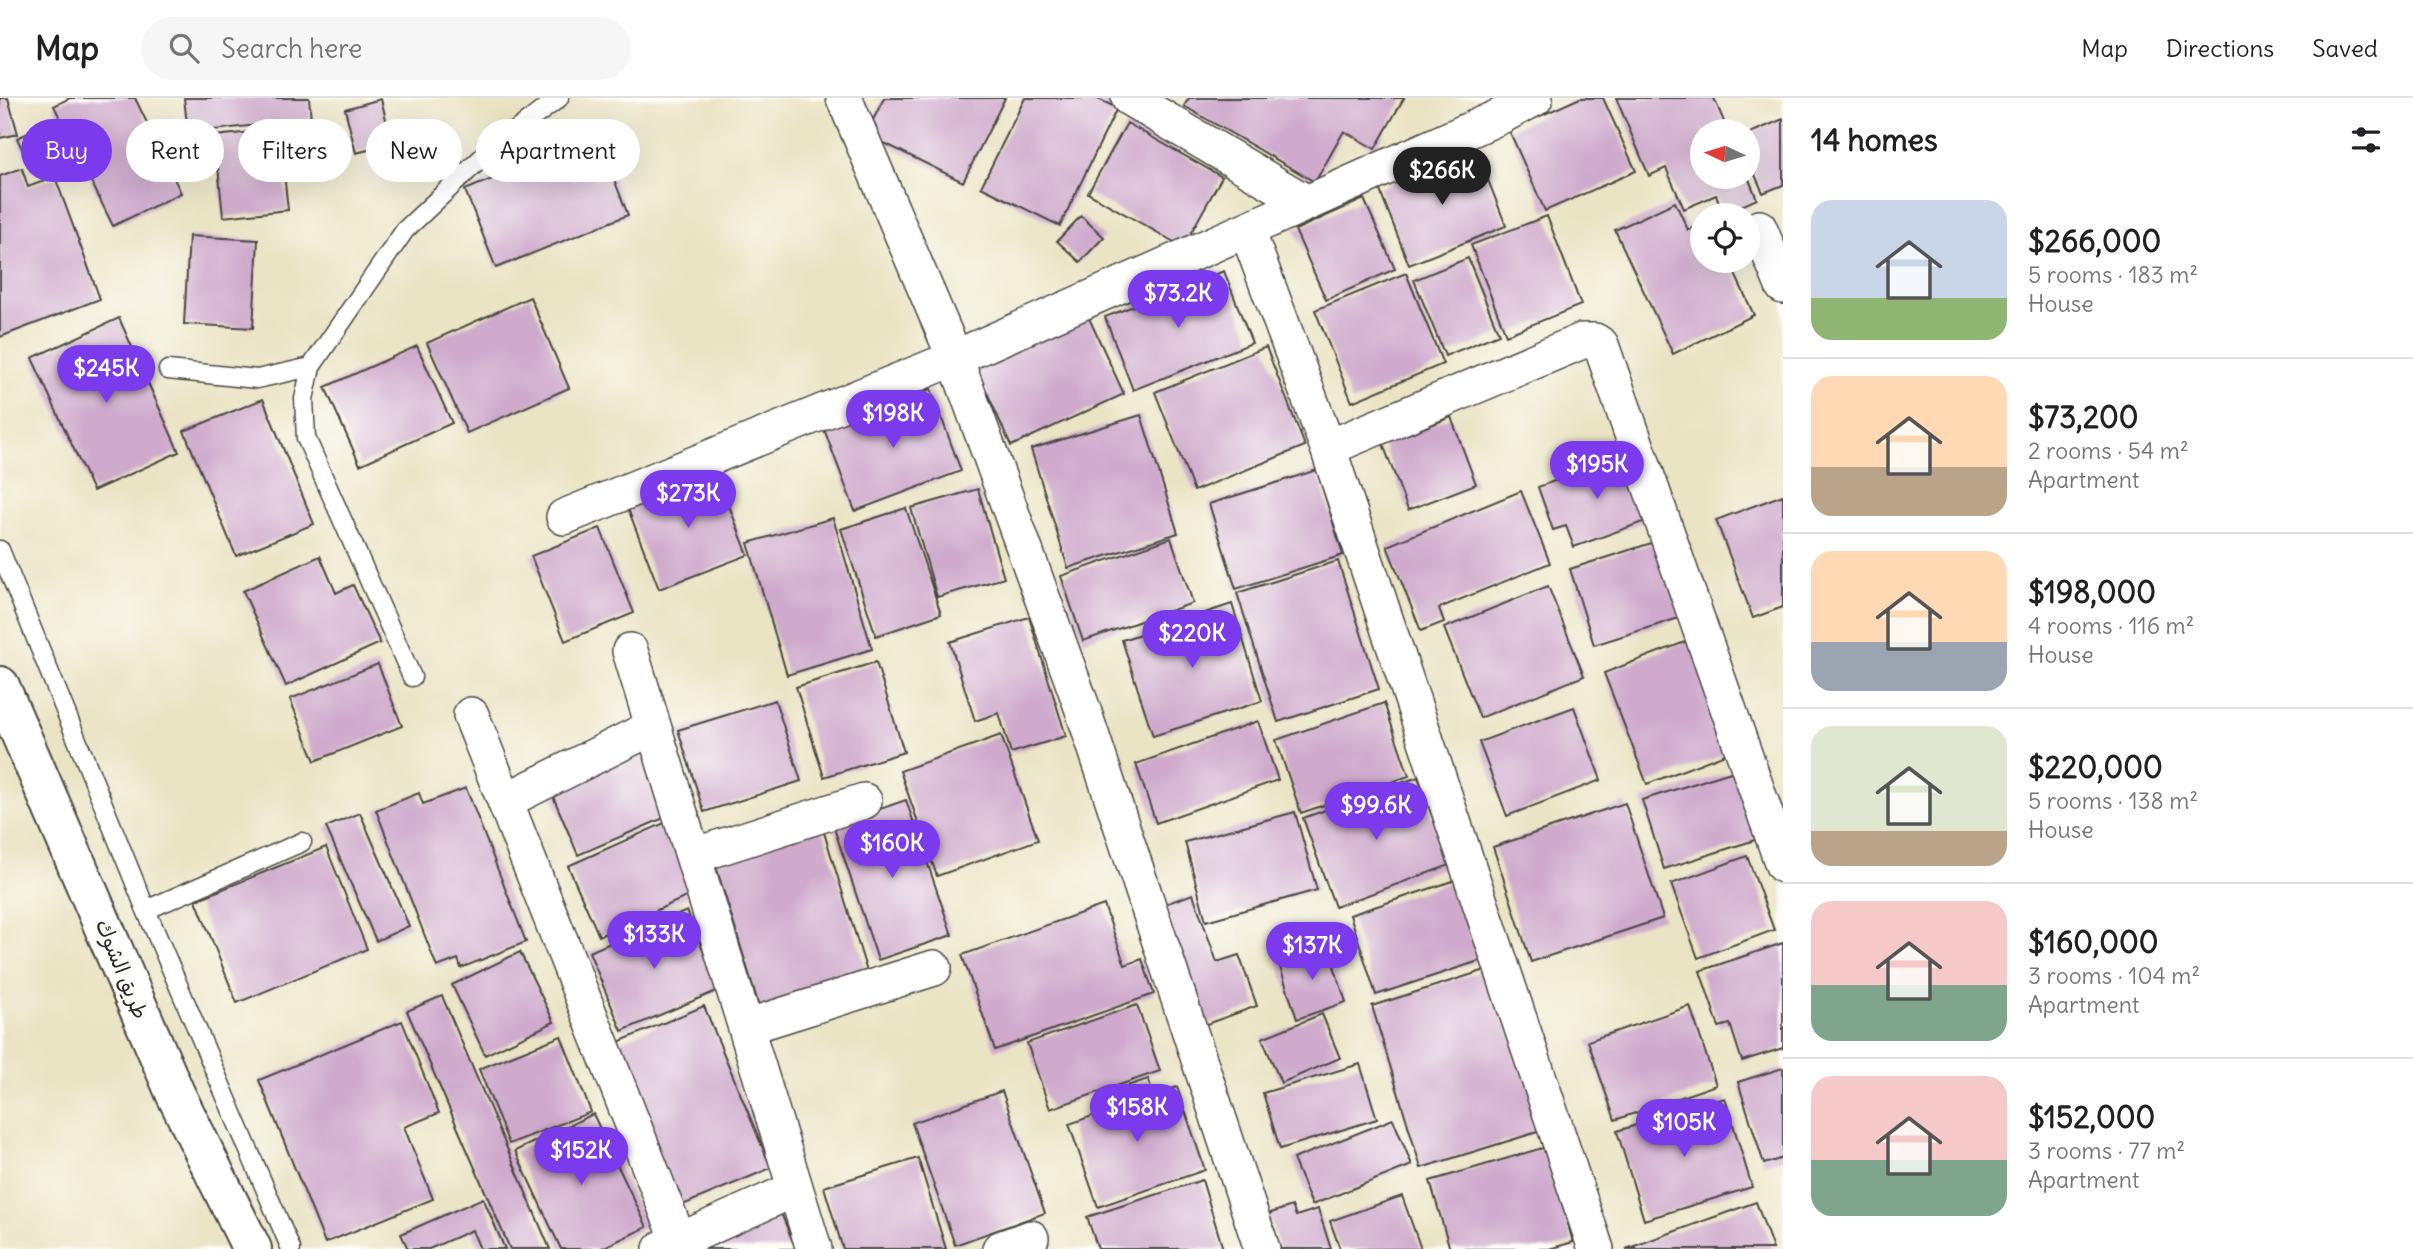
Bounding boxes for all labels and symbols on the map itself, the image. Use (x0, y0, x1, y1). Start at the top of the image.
north arrow (1690, 119, 1760, 189)
pin: $266K (1393, 148, 1491, 207)
pin: $73.2K (1121, 271, 1235, 330)
pin: $245K (57, 345, 155, 405)
pin: $198K (844, 390, 942, 450)
pin: $195K (1548, 442, 1646, 501)
pin: $273K (639, 470, 737, 530)
pin: $220K (1143, 610, 1241, 670)
pin: $99.6K (1319, 782, 1433, 842)
pin: $160K (843, 820, 941, 880)
pin: $133K (605, 912, 703, 971)
street label: طريق الشوك (90, 915, 154, 1023)
pin: $137K (1263, 922, 1361, 982)
pin: $158K (1088, 1084, 1186, 1144)
pin: $105K (1635, 1100, 1733, 1159)
pin: $152K (532, 1128, 630, 1187)

